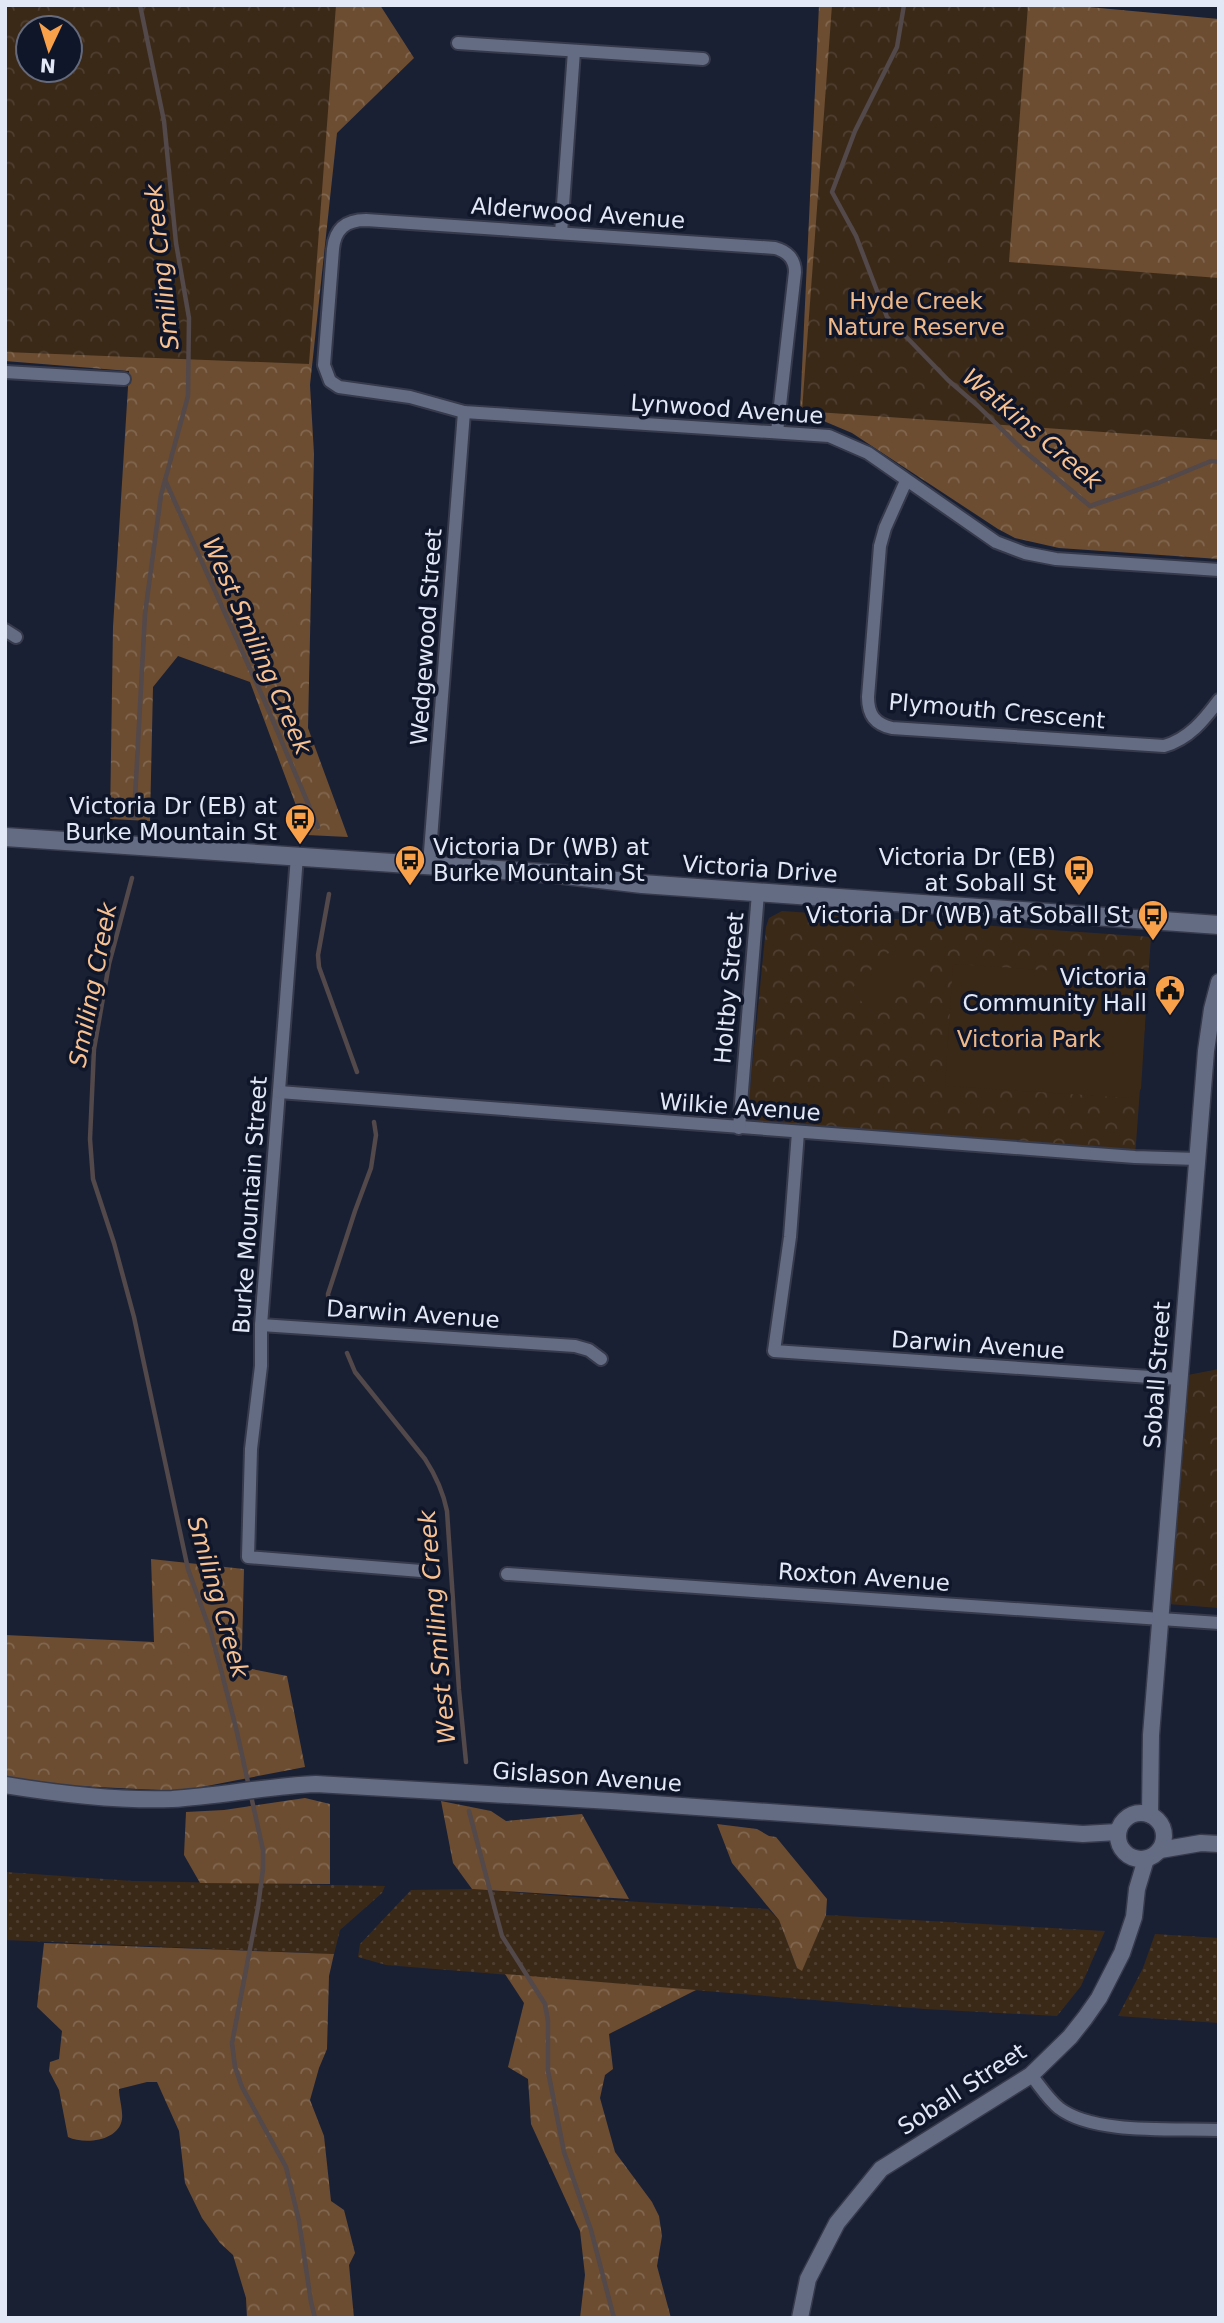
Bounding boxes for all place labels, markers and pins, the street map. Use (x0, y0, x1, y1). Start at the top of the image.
place label: Victoria Dr (EB) at Burke Mountain St (65, 793, 277, 845)
bus stop icon: Victoria Dr (EB) at Burke Mountain St (283, 802, 317, 846)
place label: Victoria Dr (WB) at Burke Mountain St (433, 834, 649, 886)
bus stop icon: Victoria Dr (WB) at Burke Mountain St (393, 843, 427, 887)
place label: Victoria Dr (EB) at Soball St (879, 844, 1056, 896)
bus stop icon: Victoria Dr (EB) at Soball St (1062, 853, 1096, 897)
bus stop icon: Victoria Dr (WB) at Soball St (1136, 898, 1170, 942)
place label: Victoria Dr (WB) at Soball St (806, 902, 1130, 928)
place label: Victoria Community Hall (962, 964, 1147, 1016)
public building icon: Victoria Community Hall (1153, 973, 1187, 1017)

